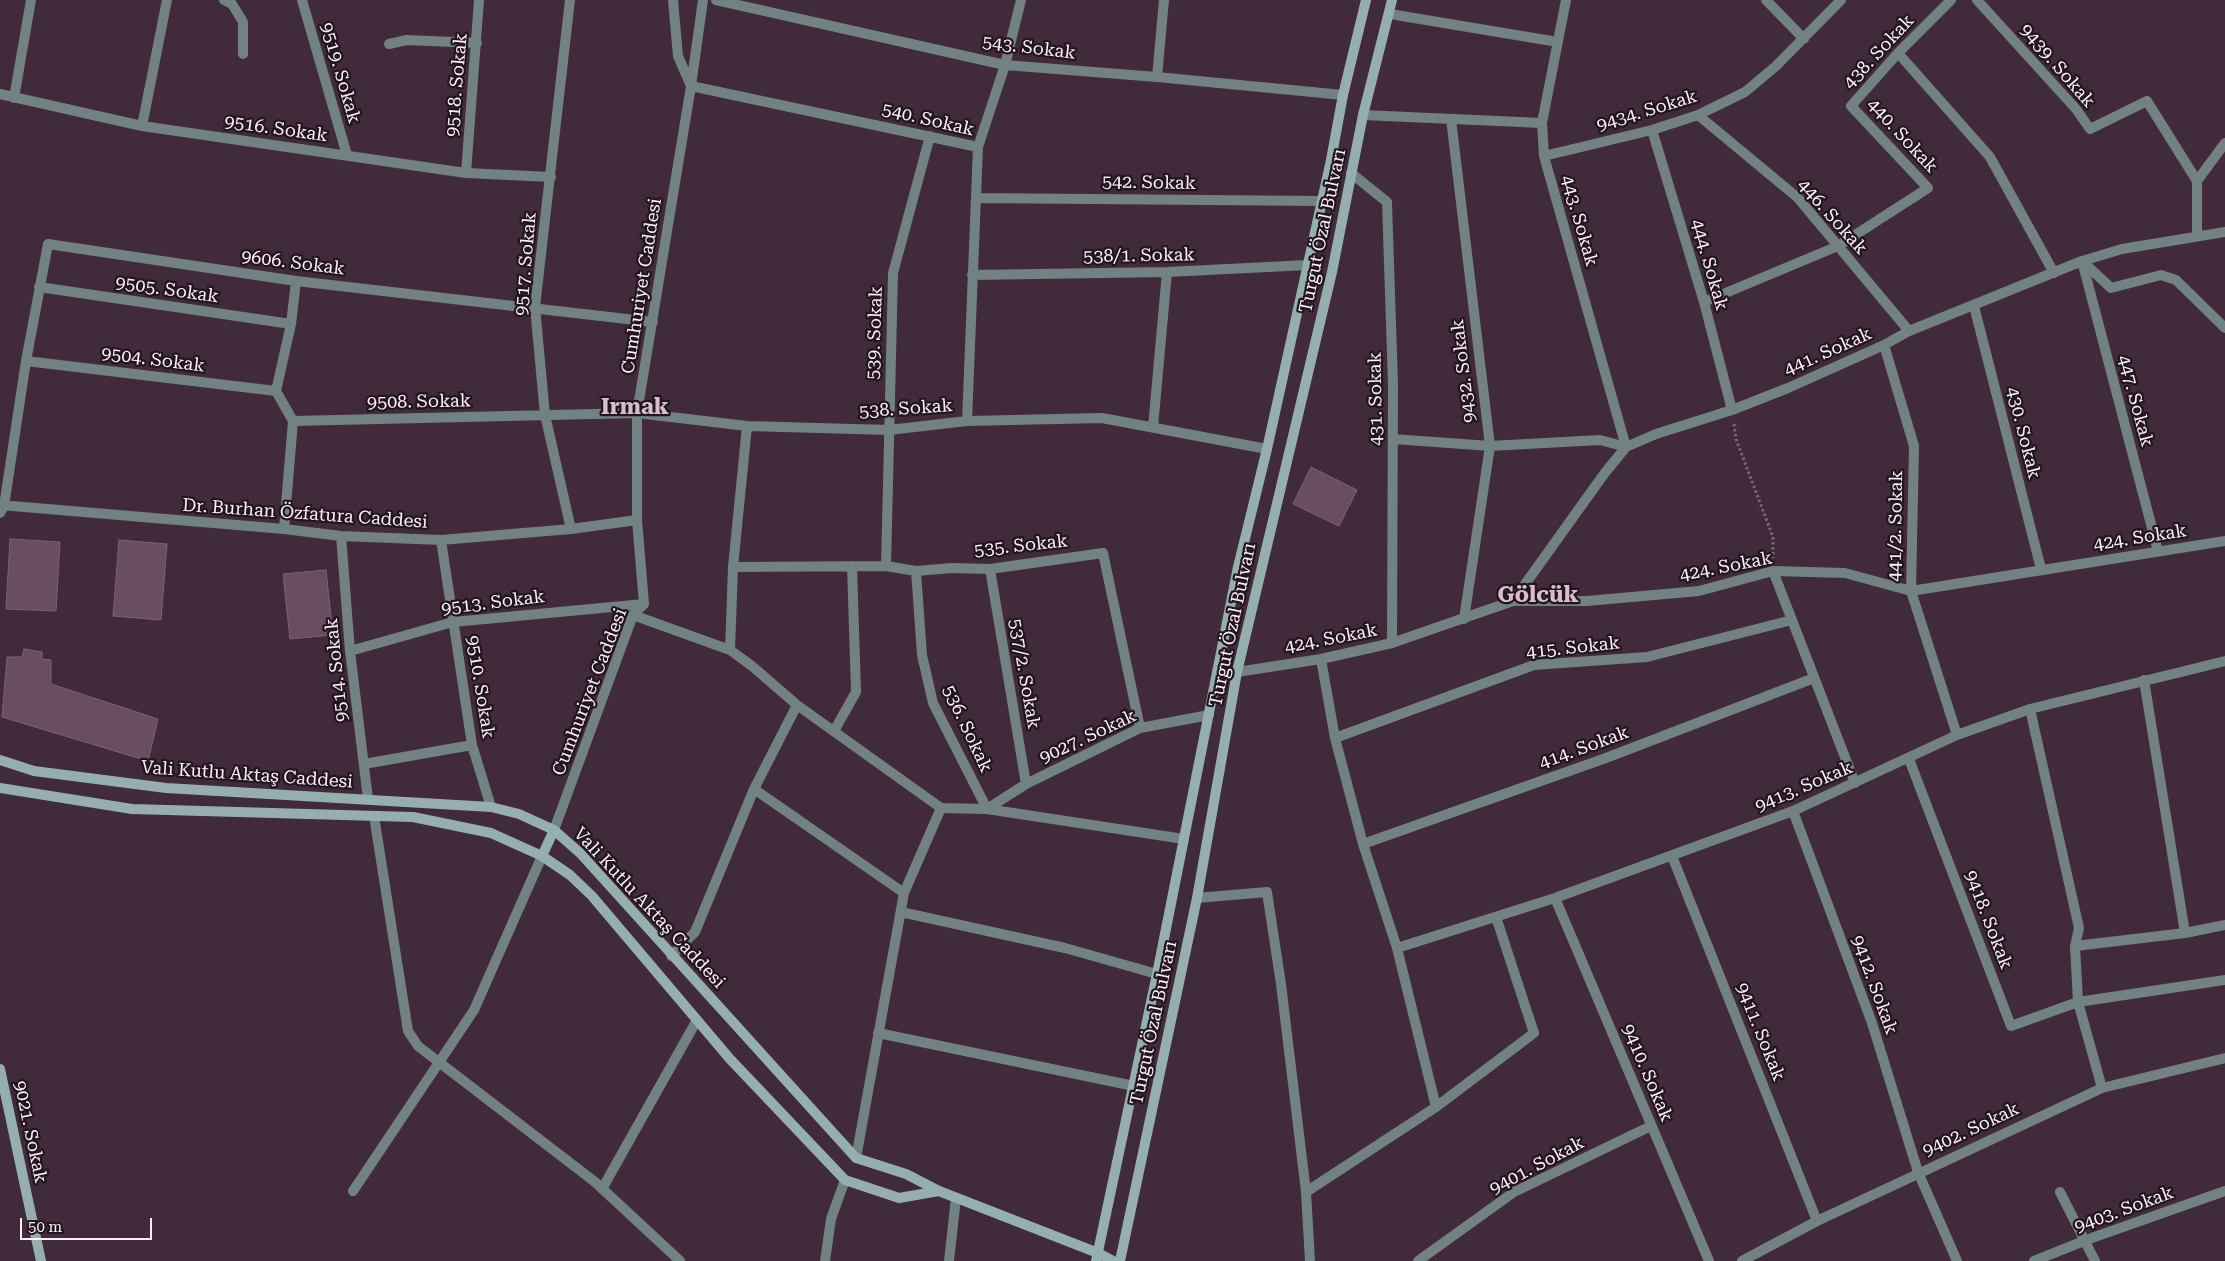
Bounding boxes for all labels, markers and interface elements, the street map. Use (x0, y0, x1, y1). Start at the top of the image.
street label: 438. Sokak (1839, 10, 1919, 94)
street label: 9519. Sokak (315, 20, 365, 126)
street label: 9439. Sokak (2015, 20, 2099, 112)
street label: 9518. Sokak (442, 32, 472, 138)
street label: 543. Sokak (981, 32, 1077, 64)
street label: 9434. Sokak (1594, 85, 1700, 137)
street label: 440. Sokak (1862, 94, 1942, 178)
street label: 540. Sokak (880, 99, 976, 141)
street label: 9516. Sokak (223, 111, 329, 147)
street label: Turgut Özal Bulvarı (1295, 147, 1351, 315)
street label: 542. Sokak (1102, 171, 1196, 195)
street label: 443. Sokak (1556, 173, 1602, 269)
street label: 446. Sokak (1793, 175, 1871, 259)
street label: Cumhuriyet Caddesi (617, 197, 667, 375)
street label: 9517. Sokak (511, 211, 541, 317)
street label: 444. Sokak (1686, 217, 1732, 313)
street label: 538/1. Sokak (1083, 244, 1195, 268)
street label: 9606. Sokak (240, 246, 346, 280)
street label: 9505. Sokak (114, 272, 220, 308)
street label: 539. Sokak (863, 286, 887, 380)
street label: 9432. Sokak (1447, 318, 1481, 424)
street label: 441. Sokak (1781, 323, 1875, 381)
street label: 9504. Sokak (100, 343, 206, 377)
street label: 431. Sokak (1364, 352, 1388, 446)
street label: 447. Sokak (2112, 353, 2158, 449)
street label: 430. Sokak (2001, 385, 2045, 481)
street label: 9508. Sokak (367, 390, 471, 414)
district label: Irmak (601, 395, 669, 421)
street label: 538. Sokak (858, 395, 954, 423)
street label: 441/2. Sokak (1884, 470, 1908, 582)
street label: Dr. Burhan Özfatura Caddesi (182, 495, 428, 533)
street label: 424. Sokak (2092, 520, 2188, 556)
street label: 535. Sokak (973, 530, 1069, 562)
street label: Turgut Özal Bulvarı (1205, 541, 1261, 709)
street label: 424. Sokak (1678, 547, 1774, 587)
district label: Gölcük (1497, 583, 1579, 609)
street label: 9513. Sokak (440, 586, 546, 620)
street label: Cumhuriyet Caddesi (548, 605, 632, 779)
street label: 9514. Sokak (321, 617, 353, 723)
street label: 537/2. Sokak (1004, 617, 1044, 731)
street label: 424. Sokak (1283, 619, 1379, 659)
street label: 415. Sokak (1525, 632, 1621, 664)
street label: 9510. Sokak (461, 634, 499, 740)
street label: 536. Sokak (937, 682, 997, 776)
street label: 9027. Sokak (1036, 705, 1140, 769)
street label: 414. Sokak (1536, 722, 1632, 774)
street label: Vali Kutlu Aktaş Caddesi (140, 757, 354, 793)
street label: 9413. Sokak (1752, 757, 1856, 817)
street label: Vali Kutlu Aktaş Caddesi (569, 823, 729, 993)
street label: 9418. Sokak (1959, 868, 2017, 972)
street label: 9412. Sokak (1846, 932, 1902, 1038)
street label: Turgut Özal Bulvarı (1126, 939, 1182, 1107)
street label: 9411. Sokak (1731, 980, 1789, 1084)
street label: 9410. Sokak (1617, 1021, 1677, 1125)
street label: 9021. Sokak (9, 1079, 51, 1185)
street label: 9402. Sokak (1919, 1098, 2023, 1162)
street label: 9401. Sokak (1486, 1132, 1588, 1200)
street label: 9403. Sokak (2071, 1182, 2177, 1238)
scale bar (22, 1208, 155, 1240)
text: 50 m (28, 1218, 62, 1236)

